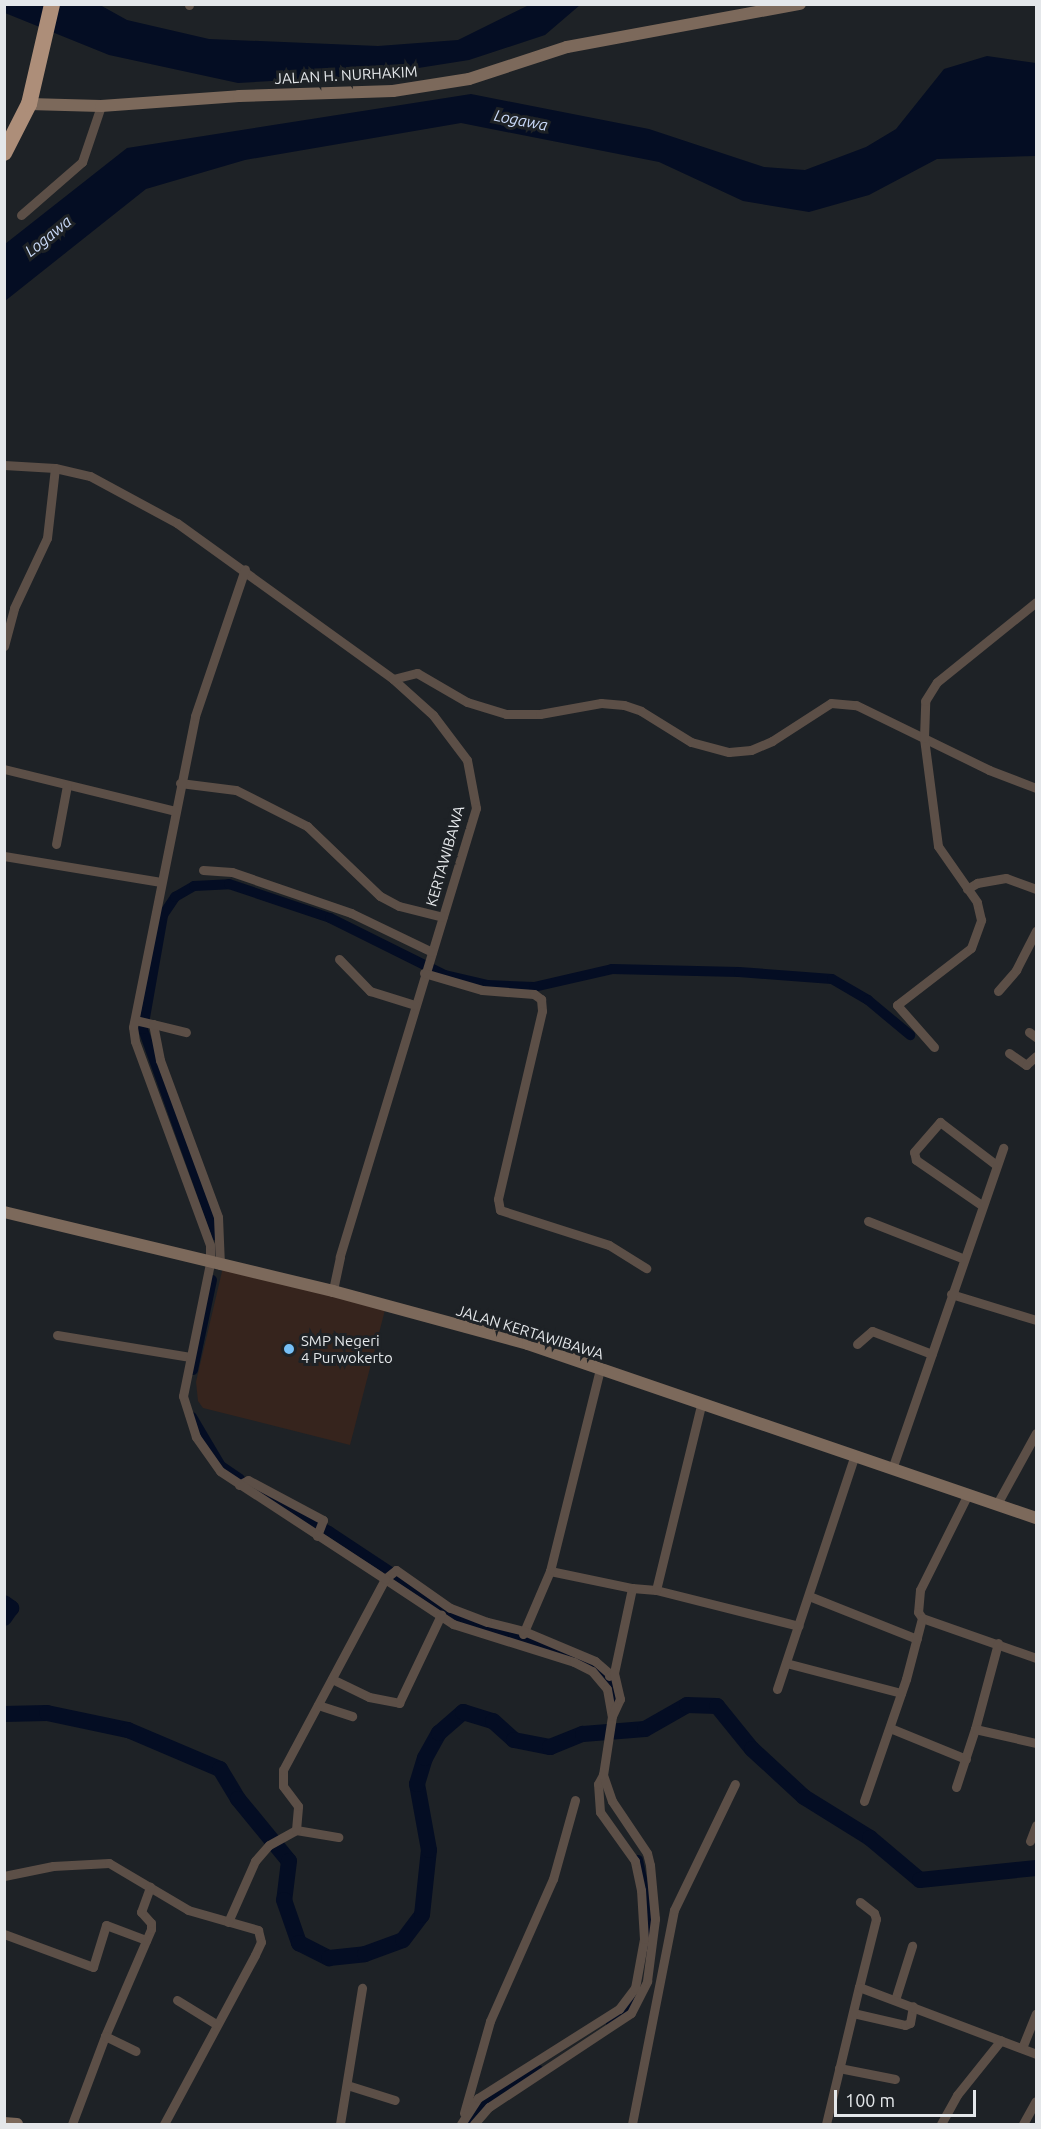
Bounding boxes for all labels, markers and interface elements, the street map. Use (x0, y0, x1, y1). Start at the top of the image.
street label: JALAN H. NURHAKIM (274, 62, 418, 88)
water label: Logawa (493, 105, 549, 135)
water label: Logawa (21, 211, 75, 261)
street label: KERTAWIBAWA (422, 803, 468, 909)
street label: JALAN KERTAWIBAWA (454, 1301, 606, 1363)
place label: SMP Negeri 4 Purwokerto (301, 1331, 393, 1366)
marker: SMP Negeri 4 Purwokerto (282, 1342, 296, 1356)
scale bar (837, 2078, 980, 2116)
text: 100 m (845, 2090, 895, 2110)

